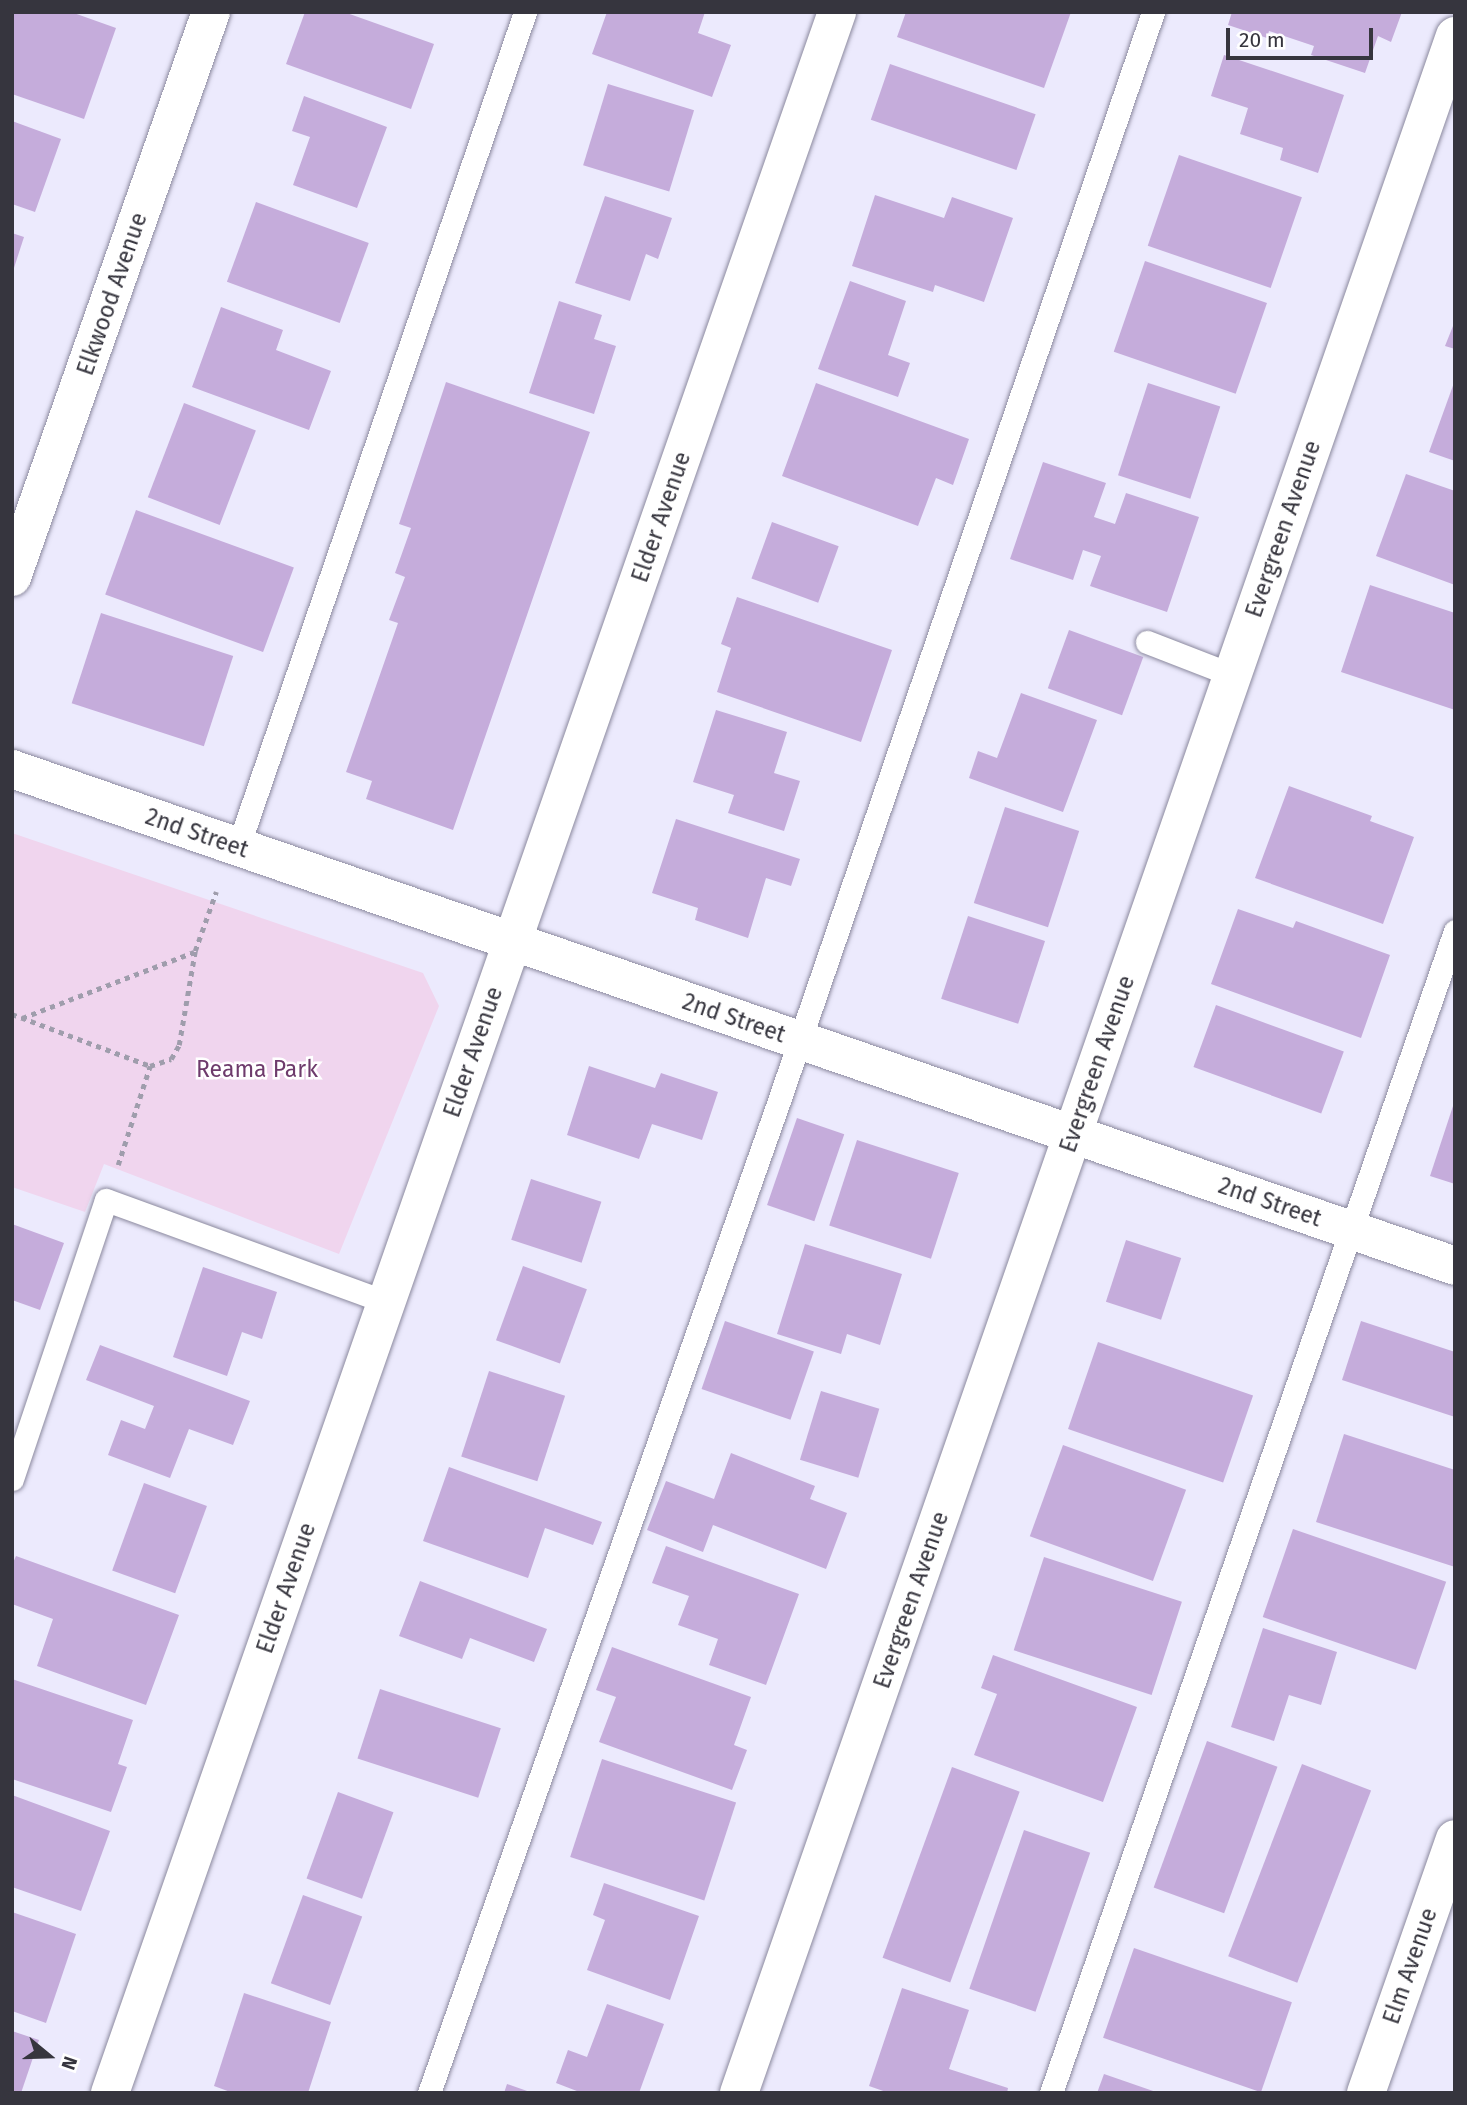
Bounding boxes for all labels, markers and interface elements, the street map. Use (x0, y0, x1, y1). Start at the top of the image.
scale bar (1229, 14, 1376, 58)
text: 20 m (1239, 27, 1285, 53)
street label: Elkwood Avenue (71, 209, 153, 379)
street label: Evergreen Avenue (1240, 437, 1326, 621)
street label: Elder Avenue (626, 448, 696, 586)
street label: 2nd Street (142, 803, 252, 863)
street label: Evergreen Avenue (1054, 972, 1140, 1156)
street label: Elder Avenue (438, 983, 508, 1121)
street label: 2nd Street (679, 988, 789, 1048)
park label: Reama Park (196, 1055, 318, 1083)
street label: 2nd Street (1215, 1172, 1325, 1232)
street label: Evergreen Avenue (868, 1508, 954, 1692)
street label: Elder Avenue (251, 1519, 321, 1657)
street label: Elm Avenue (1377, 1904, 1443, 2028)
north arrow (14, 2021, 84, 2091)
text: N (56, 2053, 82, 2073)

